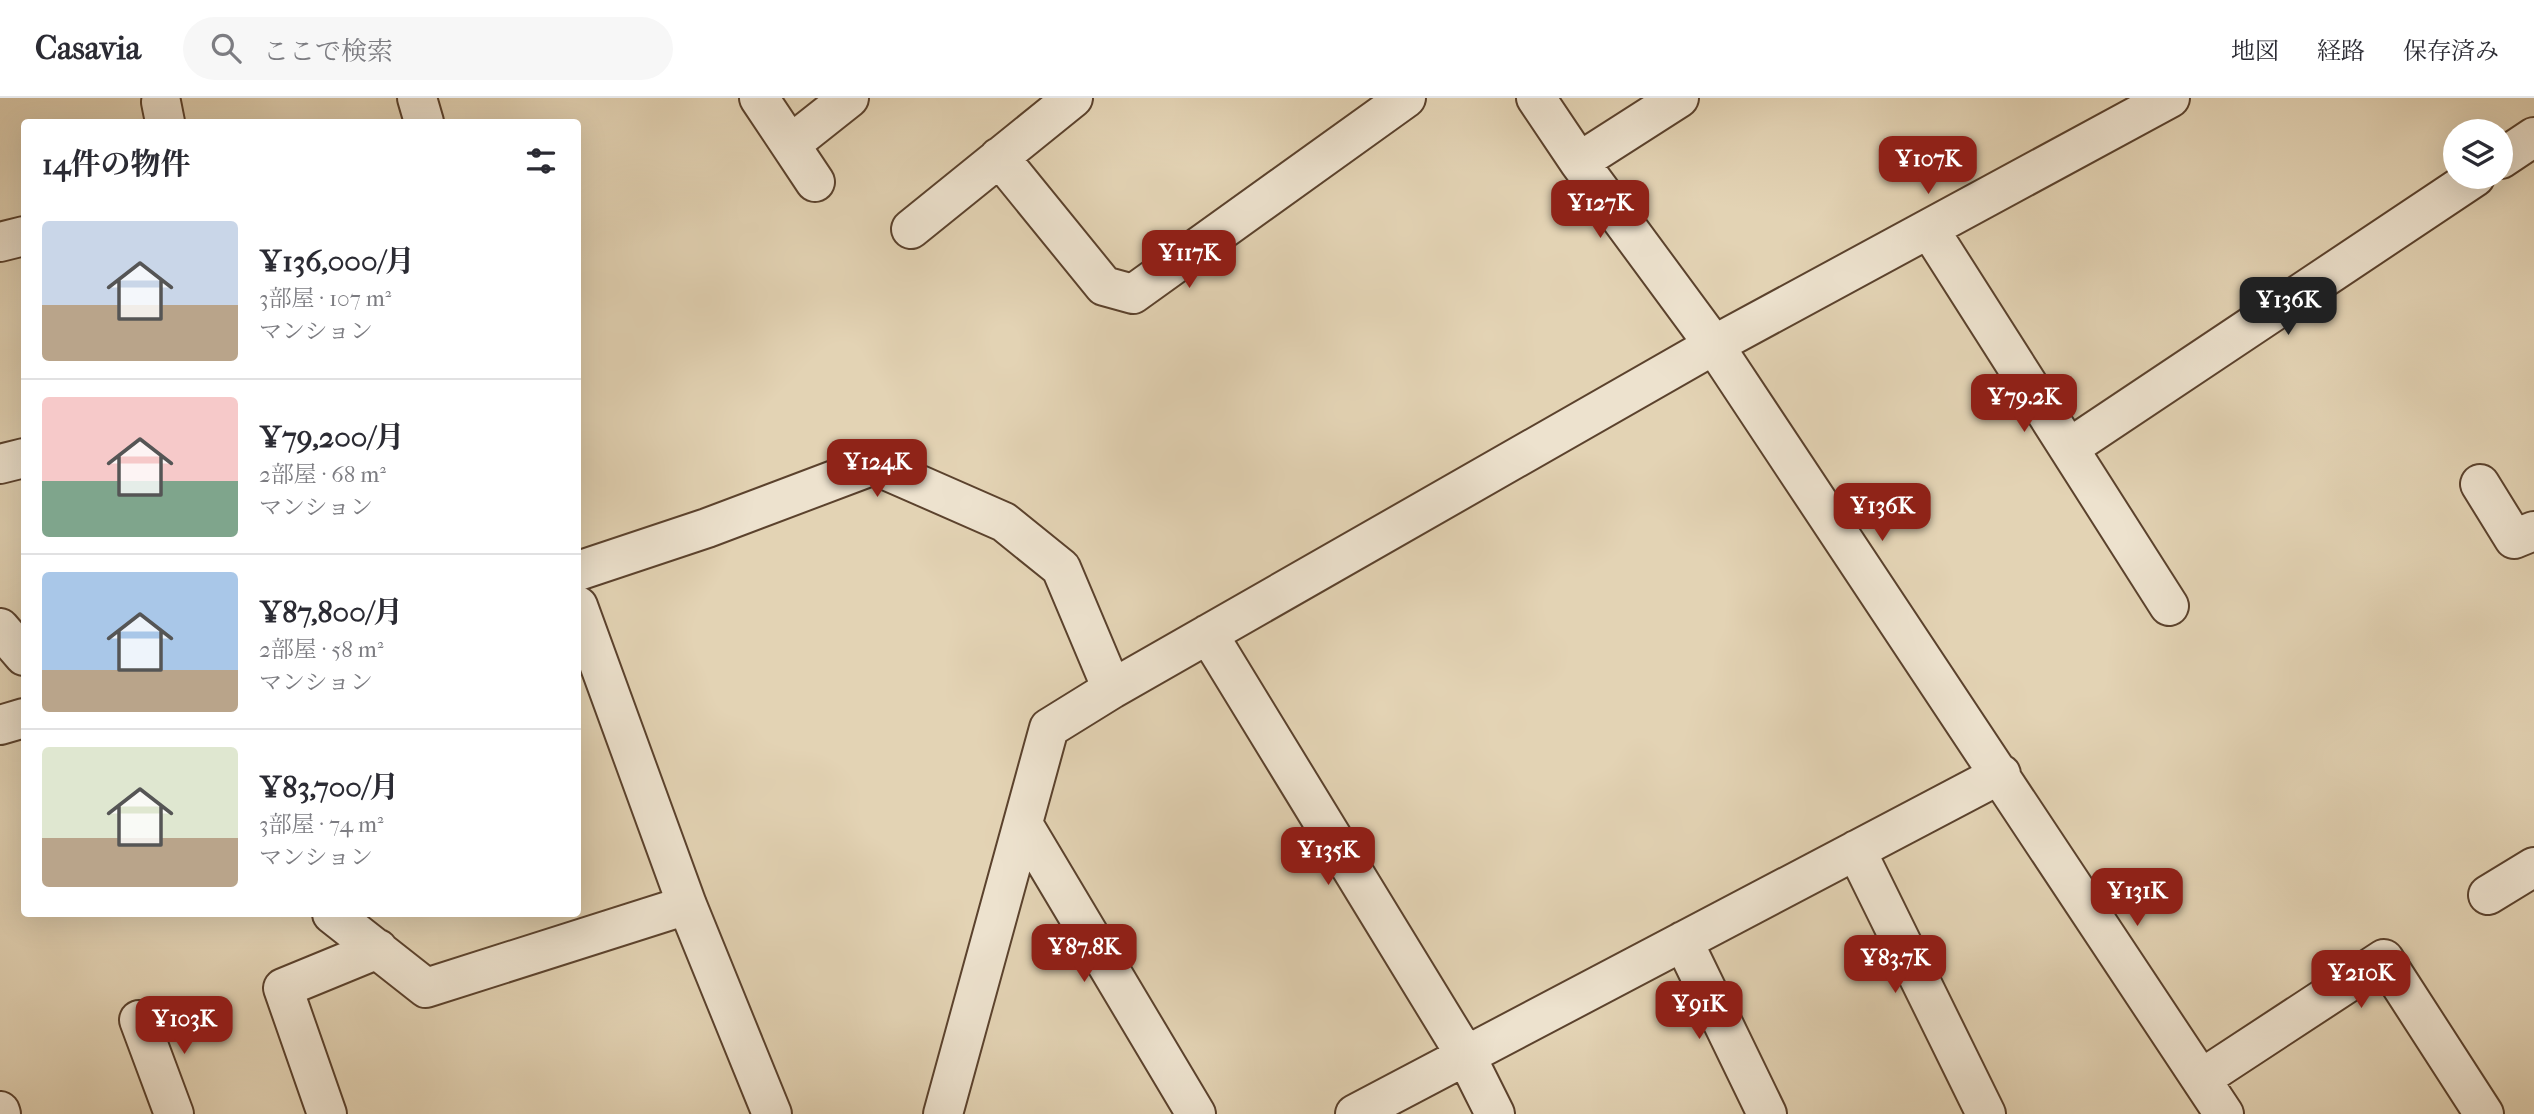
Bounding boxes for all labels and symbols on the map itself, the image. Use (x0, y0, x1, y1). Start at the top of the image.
pin: ¥107K (1879, 136, 1977, 196)
pin: ¥127K (1551, 180, 1649, 240)
pin: ¥117K (1140, 230, 1238, 290)
pin: ¥136K (2239, 278, 2337, 337)
pin: ¥79.2K (1967, 374, 2081, 434)
pin: ¥124K (828, 440, 926, 499)
pin: ¥136K (1833, 484, 1931, 543)
pin: ¥135K (1279, 828, 1377, 887)
pin: ¥131K (2088, 868, 2186, 928)
pin: ¥87.8K (1027, 924, 1141, 984)
pin: ¥83.7K (1838, 936, 1952, 995)
pin: ¥210K (2312, 950, 2410, 1010)
pin: ¥91K (1658, 982, 1740, 1041)
pin: ¥103K (135, 996, 233, 1056)

